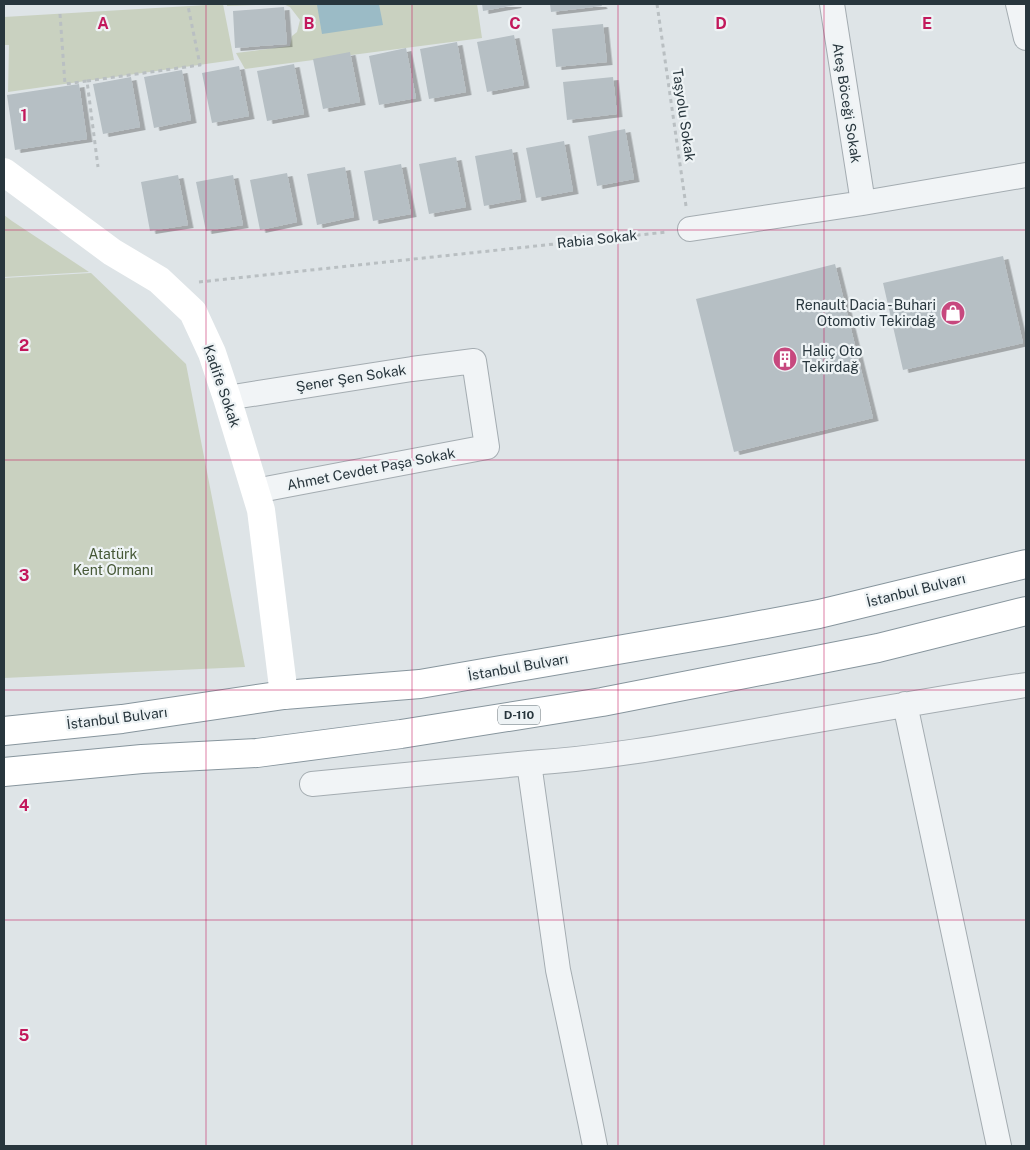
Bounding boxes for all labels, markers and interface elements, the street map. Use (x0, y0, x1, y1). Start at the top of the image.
text: A (97, 14, 109, 33)
text: B (304, 14, 315, 33)
text: C (509, 14, 521, 33)
text: D (715, 14, 727, 33)
text: E (922, 14, 932, 33)
street label: Ateş Böceği Sokak (830, 42, 864, 164)
street label: Taşyolu Sokak (670, 68, 698, 163)
text: 1 (21, 106, 27, 125)
street label: Rabia Sokak (556, 227, 638, 251)
place label: Renault Dacia - Buhari Otomotiv Tekirdağ (796, 297, 936, 329)
shop icon: Renault Dacia - Buhari Otomotiv Tekirdağ (940, 300, 966, 326)
text: 2 (19, 336, 29, 355)
street label: Kadife Sokak (200, 343, 244, 430)
place label: Haliç Oto Tekirdağ (802, 343, 862, 375)
building icon: Haliç Oto Tekirdağ (772, 346, 798, 372)
street label: Şener Şen Sokak (295, 361, 407, 395)
street label: Ahmet Cevdet Paşa Sokak (286, 445, 457, 493)
park label: Atatürk Kent Ormanı (73, 546, 153, 578)
text: 3 (19, 566, 29, 585)
street label: İstanbul Bulvarı (864, 568, 967, 610)
street label: İstanbul Bulvarı (466, 648, 569, 684)
street label: İstanbul Bulvarı (65, 702, 168, 732)
road number: D-110 (498, 706, 540, 724)
text: 4 (19, 796, 30, 815)
text: 5 (19, 1026, 30, 1045)

